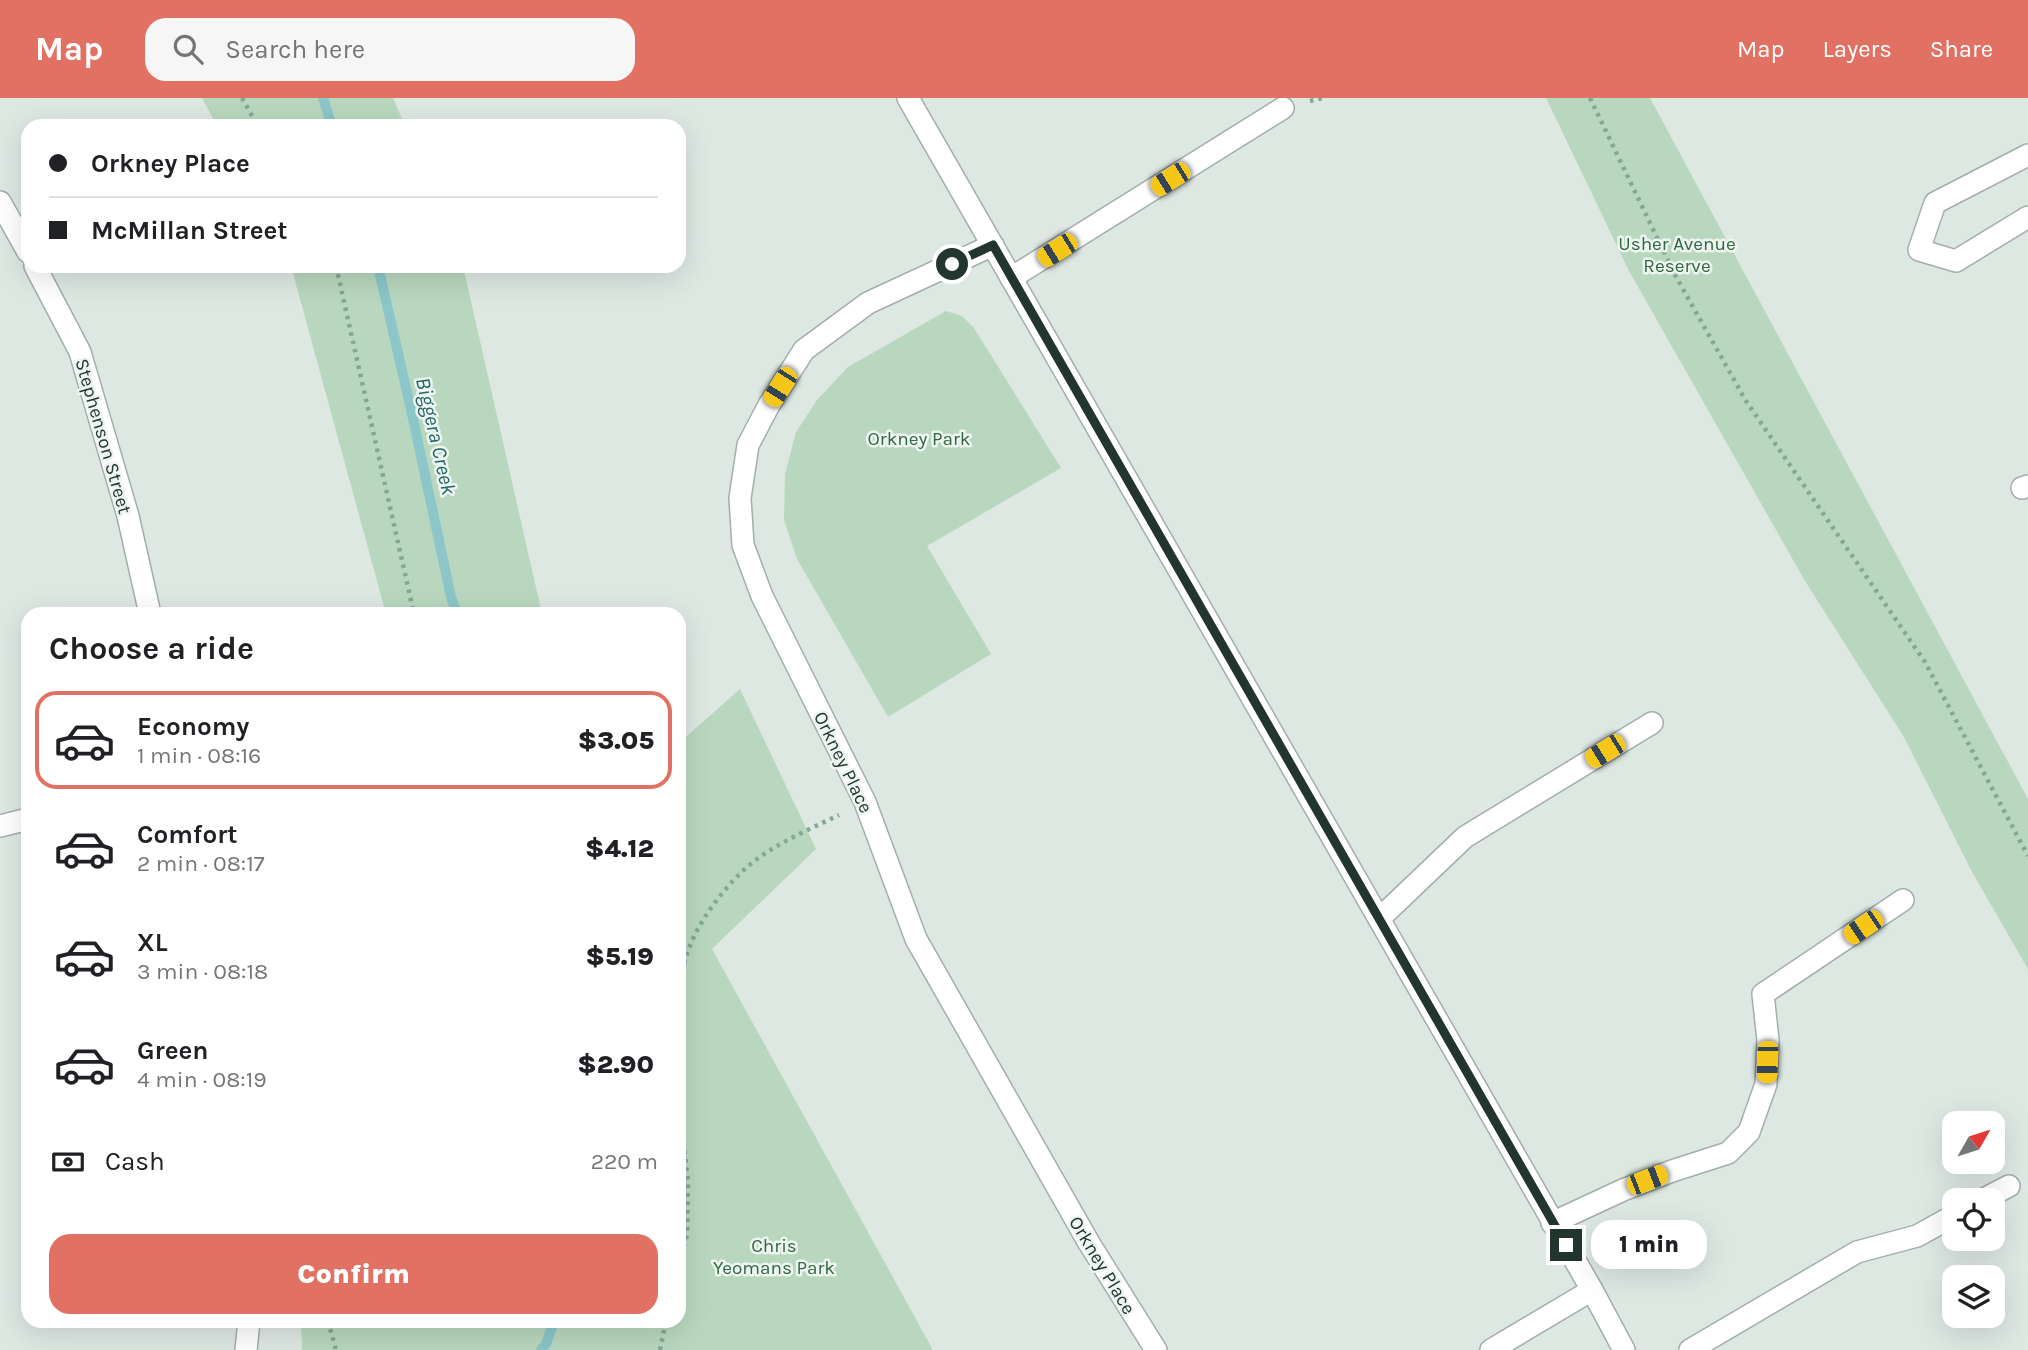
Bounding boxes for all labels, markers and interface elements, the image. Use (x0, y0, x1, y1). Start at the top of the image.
search box (145, 18, 635, 81)
text: Map (35, 30, 103, 68)
icon: search (169, 30, 207, 68)
text: Search here (225, 34, 365, 65)
text: Map (1737, 35, 1785, 63)
text: Layers (1823, 35, 1892, 63)
text: Share (1930, 35, 1993, 63)
text: Orkney Place (91, 148, 250, 179)
car (1147, 159, 1194, 199)
text: McMillan Street (91, 215, 287, 246)
car (1034, 230, 1081, 270)
park label: Usher Avenue Reserve (1618, 233, 1736, 277)
route start (936, 248, 968, 280)
street label: Stephenson Street (70, 356, 136, 517)
car (760, 364, 801, 410)
water label: Biggera Creek (411, 375, 461, 497)
park label: Orkney Park (868, 428, 971, 450)
text: Choose a ride (49, 630, 254, 667)
street label: Orkney Place (809, 708, 877, 817)
icon: car (53, 709, 116, 772)
text: Economy (137, 711, 249, 742)
text: $3.05 (578, 725, 654, 756)
car (1582, 731, 1629, 771)
text: 1 min · 08:16 (137, 742, 261, 769)
icon: car (53, 817, 116, 880)
text: Comfort (137, 819, 238, 850)
text: $4.12 (585, 833, 654, 864)
text: 2 min · 08:17 (137, 850, 265, 877)
car (1840, 907, 1887, 947)
icon: car (53, 925, 116, 988)
text: XL (137, 927, 168, 958)
text: $5.19 (586, 941, 654, 972)
text: 3 min · 08:18 (137, 958, 268, 985)
icon: car (53, 1033, 116, 1096)
text: Green (137, 1035, 209, 1066)
car (1756, 1041, 1779, 1083)
text: $2.90 (577, 1049, 654, 1080)
text: 4 min · 08:19 (137, 1066, 267, 1093)
north arrow (1942, 1111, 2006, 1174)
map controls (1942, 1111, 2005, 1328)
icon: cash (49, 1143, 87, 1181)
text: Cash (105, 1146, 165, 1177)
text: 220 m (591, 1148, 658, 1175)
car (1624, 1163, 1671, 1197)
button: locate (1942, 1188, 2005, 1251)
street label: Orkney Place (1064, 1213, 1140, 1318)
callout: 1 min (1590, 1220, 1706, 1270)
route end (1550, 1229, 1582, 1261)
text: 1 min (1619, 1231, 1679, 1258)
button: Confirm (49, 1234, 658, 1314)
park label: Chris Yeomans Park (713, 1235, 835, 1279)
button: layers (1942, 1265, 2005, 1328)

